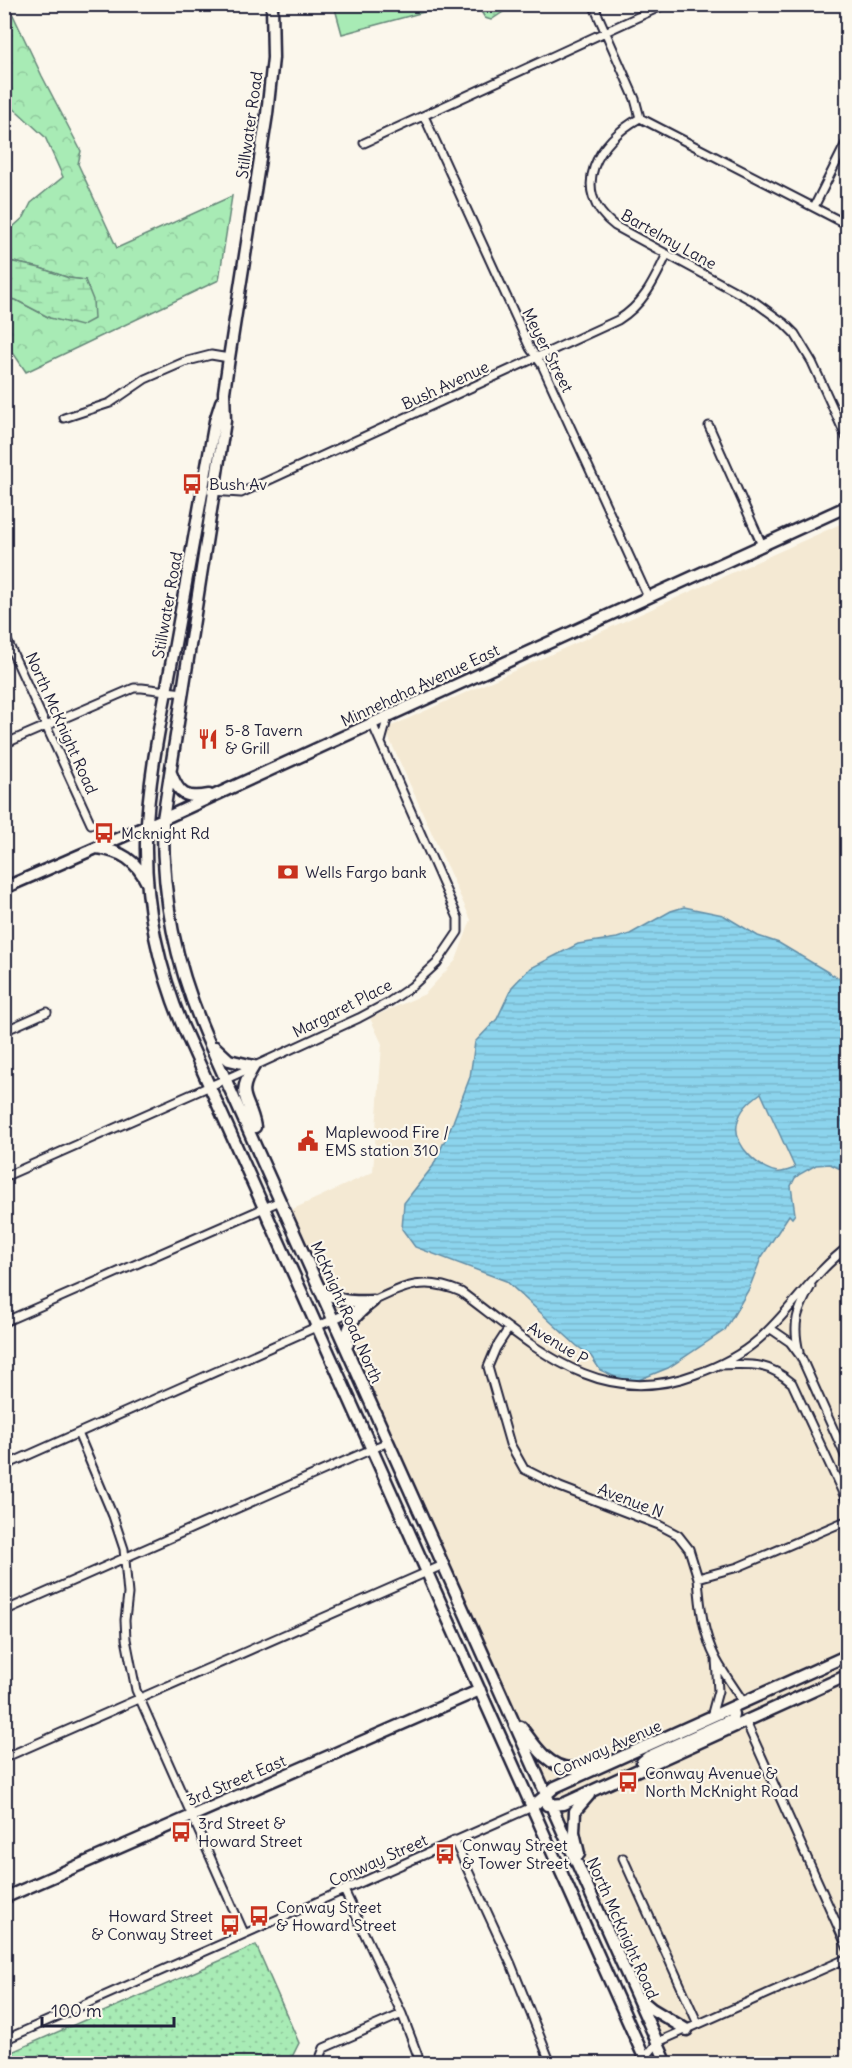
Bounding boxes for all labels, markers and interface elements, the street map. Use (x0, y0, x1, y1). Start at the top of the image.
street label: Stillwater Road (232, 70, 266, 180)
street label: Bartelmy Lane (618, 205, 720, 273)
street label: Meyer Street (518, 304, 578, 396)
street label: Bush Avenue (398, 356, 492, 414)
bus stop icon: Bush Av (180, 472, 204, 496)
place label: Bush Av (209, 474, 267, 494)
street label: Stillwater Road (148, 550, 186, 660)
street label: Minnehaha Avenue East (338, 639, 503, 731)
street label: North McKnight Road (22, 649, 102, 797)
place label: 5-8 Tavern & Grill (225, 720, 303, 758)
restaurant icon: 5-8 Tavern & Grill (196, 727, 220, 751)
bus stop icon: Mcknight Rd (92, 821, 116, 845)
place label: Mcknight Rd (121, 823, 210, 843)
bank icon: Wells Fargo bank (276, 860, 300, 884)
place label: Wells Fargo bank (305, 862, 427, 882)
street label: Margaret Place (289, 974, 395, 1042)
place label: Maplewood Fire / EMS station 310 (325, 1122, 449, 1160)
public building icon: Maplewood Fire / EMS station 310 (296, 1129, 320, 1153)
street label: McKnight Road North (307, 1238, 387, 1386)
street label: Avenue P (524, 1317, 592, 1369)
street label: Avenue N (595, 1478, 667, 1522)
street label: Conway Avenue (550, 1715, 664, 1781)
street label: 3rd Street East (183, 1750, 289, 1810)
place label: Conway Avenue & North McKnight Road (645, 1763, 798, 1801)
bus stop icon: Conway Avenue & North McKnight Road (616, 1770, 640, 1794)
place label: 3rd Street & Howard Street (198, 1813, 303, 1851)
bus stop icon: 3rd Street & Howard Street (169, 1820, 193, 1844)
street label: Conway Street (326, 1829, 431, 1891)
place label: Conway Street & Tower Street (462, 1835, 569, 1873)
bus stop icon: Conway Street & Tower Street (433, 1842, 457, 1866)
street label: North McKnight Road (583, 1854, 663, 2002)
place label: Conway Street & Howard Street (276, 1897, 397, 1935)
bus stop icon: Conway Street & Howard Street (247, 1904, 271, 1928)
place label: Howard Street & Conway Street (91, 1906, 214, 1944)
bus stop icon: Howard Street & Conway Street (218, 1913, 242, 1937)
scale bar (42, 1990, 174, 2028)
text: 100 m (51, 1999, 102, 2022)

